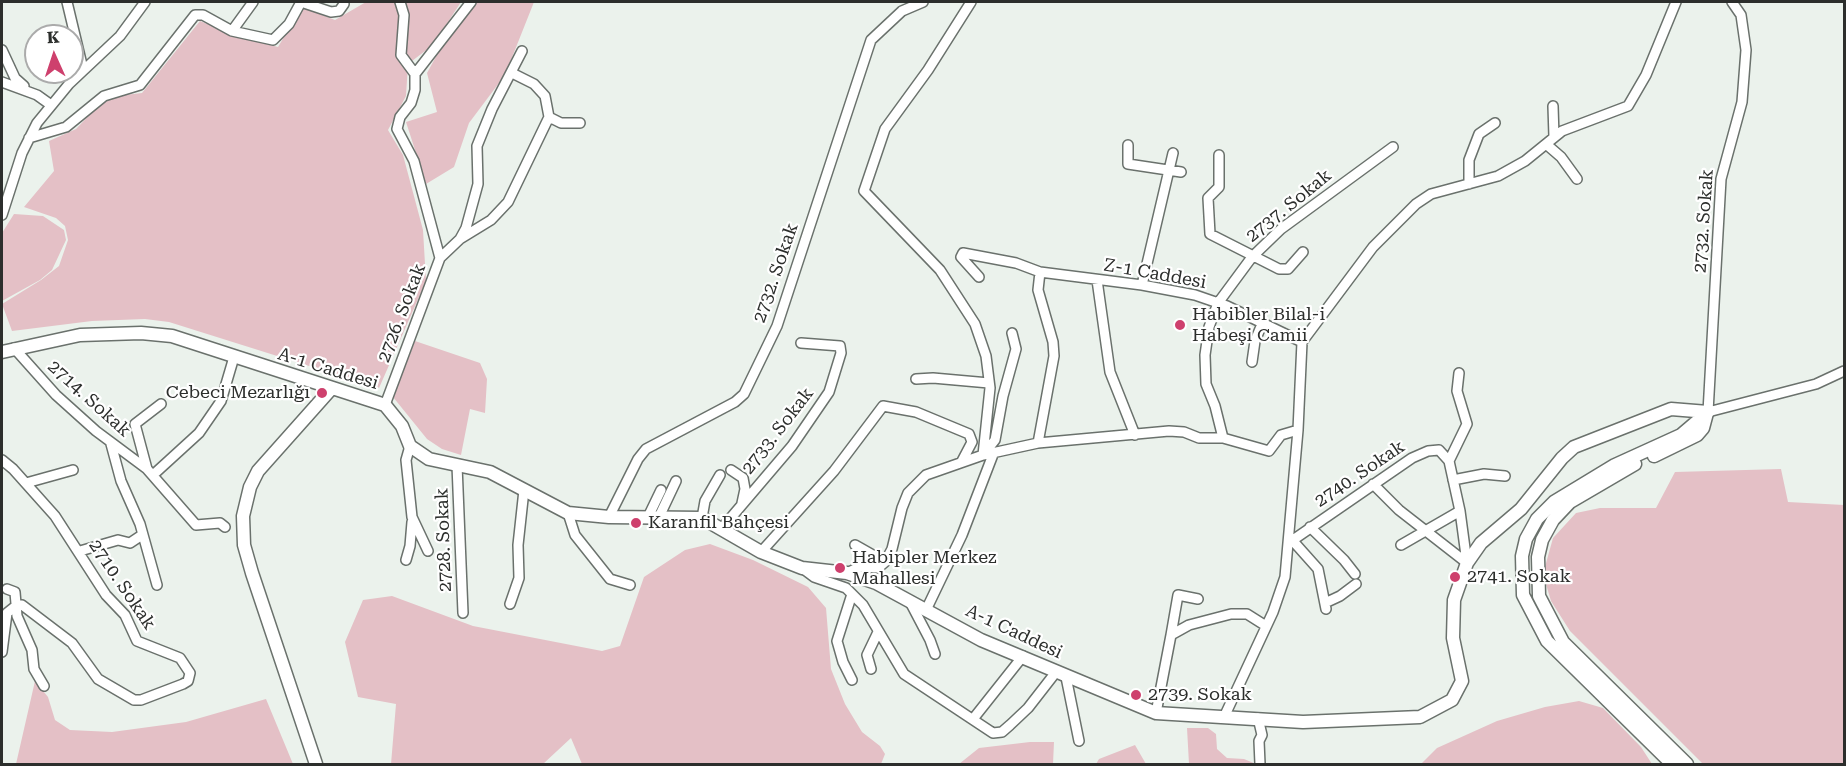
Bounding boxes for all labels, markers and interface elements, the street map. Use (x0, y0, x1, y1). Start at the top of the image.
north arrow (24, 24, 84, 84)
text: K (46, 28, 60, 47)
street label: 2737. Sokak (1242, 165, 1336, 247)
street label: 2732. Sokak (1690, 168, 1718, 274)
street label: 2732. Sokak (749, 220, 803, 326)
street label: Z-1 Caddesi (1102, 254, 1208, 294)
street label: 2726. Sokak (373, 261, 431, 365)
place label: Habibler Bilal-i Habeşi Camii (1192, 304, 1325, 346)
marker: Habibler Bilal-i Habeşi Camii (1173, 318, 1187, 332)
street label: A-1 Caddesi (275, 343, 381, 395)
street label: 2714. Sokak (43, 356, 135, 442)
place label: Cebeci Mezarlığı (166, 382, 310, 404)
street label: 2733. Sokak (737, 383, 819, 479)
marker: Cebeci Mezarlığı (315, 386, 329, 400)
street label: 2740. Sokak (1311, 436, 1409, 512)
street label: 2728. Sokak (431, 488, 457, 592)
place label: Karanfil Bahçesi (648, 512, 789, 534)
marker: Karanfil Bahçesi (629, 516, 643, 530)
street label: 2710. Sokak (84, 536, 160, 634)
place label: Habipler Merkez Mahallesi (852, 547, 996, 590)
marker: Habipler Merkez Mahallesi (833, 561, 847, 575)
place label: 2741. Sokak (1467, 566, 1571, 588)
marker: 2741. Sokak (1448, 570, 1462, 584)
street label: A-1 Caddesi (962, 600, 1066, 664)
place label: 2739. Sokak (1148, 684, 1252, 706)
marker: 2739. Sokak (1129, 688, 1143, 702)

